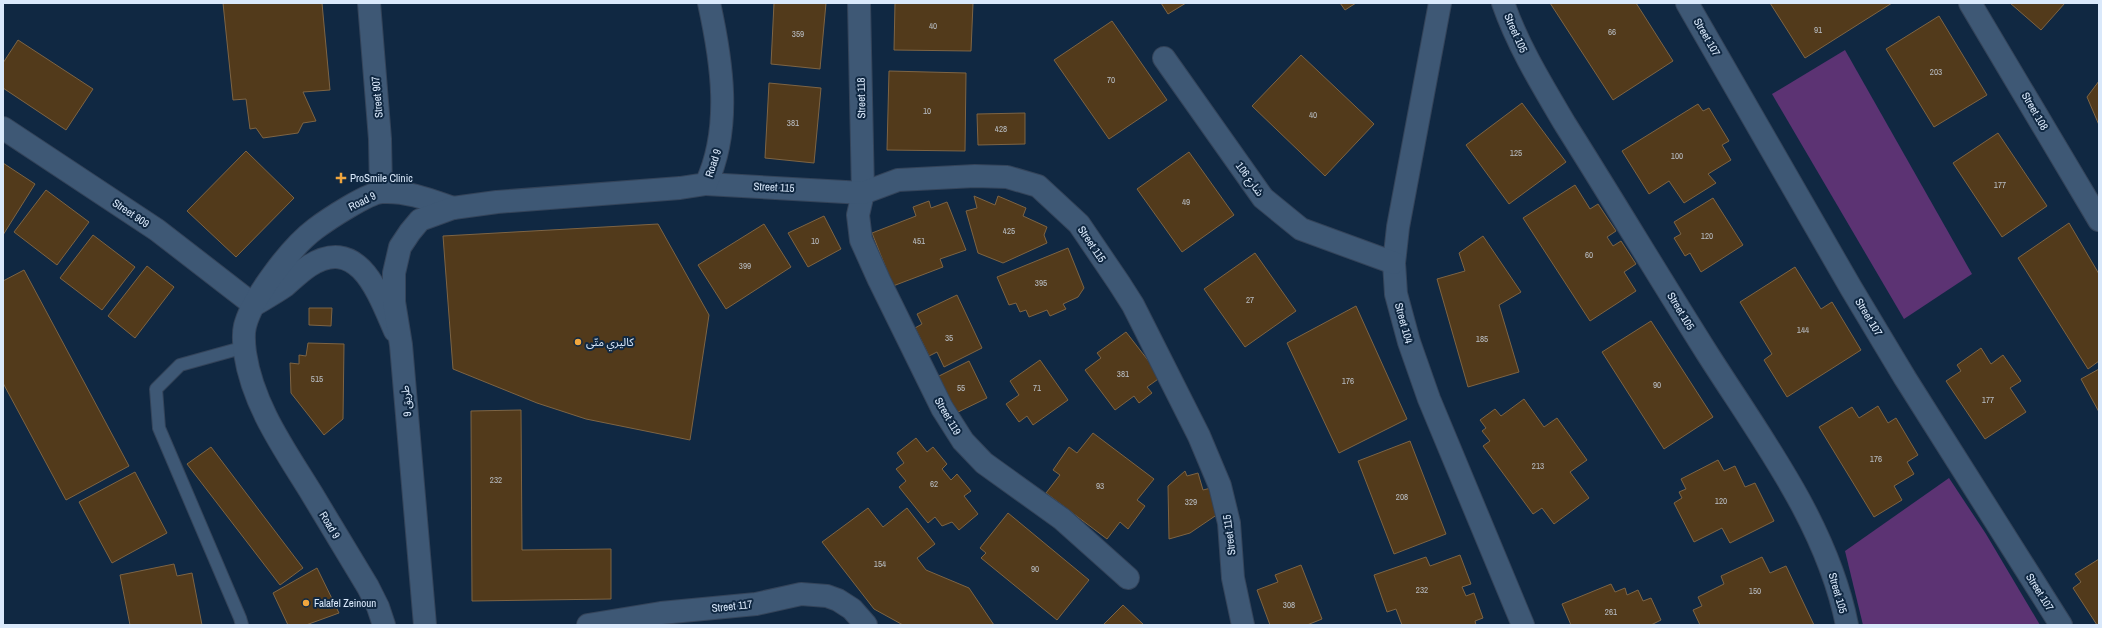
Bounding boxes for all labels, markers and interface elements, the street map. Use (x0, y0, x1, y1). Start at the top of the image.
street label: Street 105 (1501, 11, 1531, 55)
street label: Street 107 (1691, 15, 1723, 59)
house number: 40 (929, 20, 937, 32)
house number: 91 (1814, 24, 1822, 36)
house number: 66 (1608, 26, 1616, 38)
house number: 359 (792, 28, 804, 40)
house number: 203 (1930, 66, 1942, 78)
house number: 70 (1107, 74, 1115, 86)
street label: Street 907 (368, 76, 386, 118)
street label: Street 118 (854, 77, 868, 119)
street label: Street 108 (2019, 89, 2051, 133)
house number: 10 (923, 105, 931, 117)
house number: 40 (1309, 109, 1317, 121)
house number: 381 (787, 117, 799, 129)
house number: 428 (995, 123, 1007, 135)
street label: Road 9 (702, 147, 724, 179)
house number: 125 (1510, 147, 1522, 159)
house number: 100 (1671, 150, 1683, 162)
street label: شارع 106 (1232, 159, 1267, 200)
place label: ProSmile Clinic (350, 171, 413, 185)
marker: ProSmile Clinic (335, 172, 347, 184)
street label: Street 115 (753, 179, 795, 195)
house number: 177 (1994, 179, 2006, 191)
street label: Road 9 (346, 188, 378, 214)
street label: Street 909 (110, 196, 152, 230)
house number: 49 (1182, 196, 1190, 208)
street label: Street 115 (1075, 223, 1109, 265)
house number: 425 (1003, 225, 1015, 237)
house number: 120 (1701, 230, 1713, 242)
house number: 10 (811, 235, 819, 247)
house number: 451 (913, 235, 925, 247)
house number: 60 (1585, 249, 1593, 261)
house number: 399 (739, 260, 751, 272)
house number: 395 (1035, 277, 1047, 289)
street label: Street 105 (1664, 290, 1698, 332)
house number: 27 (1246, 294, 1254, 306)
street label: Street 107 (1852, 296, 1886, 338)
street label: Street 104 (1392, 301, 1416, 345)
house number: 144 (1797, 324, 1809, 336)
house number: 35 (945, 332, 953, 344)
house number: 185 (1476, 333, 1488, 345)
place label: كاليري متّى (586, 335, 634, 352)
marker: كاليري متّى (573, 337, 583, 347)
house number: 381 (1117, 368, 1129, 380)
house number: 515 (311, 373, 323, 385)
house number: 176 (1342, 375, 1354, 387)
house number: 90 (1653, 379, 1661, 391)
house number: 55 (957, 382, 965, 394)
house number: 71 (1033, 382, 1041, 394)
street label: 9 طريق (398, 385, 414, 417)
house number: 177 (1982, 394, 1994, 406)
street label: Street 119 (932, 395, 964, 437)
house number: 176 (1870, 453, 1882, 465)
house number: 213 (1532, 460, 1544, 472)
house number: 232 (490, 474, 502, 486)
house number: 62 (930, 478, 938, 490)
house number: 93 (1096, 480, 1104, 492)
house number: 208 (1396, 491, 1408, 503)
house number: 120 (1715, 495, 1727, 507)
house number: 329 (1185, 496, 1197, 508)
street label: Road 9 (317, 509, 343, 541)
street label: Street 115 (1220, 514, 1238, 556)
house number: 154 (874, 558, 886, 570)
house number: 90 (1031, 563, 1039, 575)
street label: Street 105 (1826, 571, 1850, 615)
street label: Street 107 (2023, 571, 2057, 613)
house number: 232 (1416, 584, 1428, 596)
house number: 150 (1749, 585, 1761, 597)
place label: Falafel Zeinoun (314, 596, 376, 610)
street label: Street 117 (711, 597, 753, 615)
marker: Falafel Zeinoun (301, 598, 311, 608)
house number: 308 (1283, 599, 1295, 611)
house number: 261 (1605, 606, 1617, 618)

